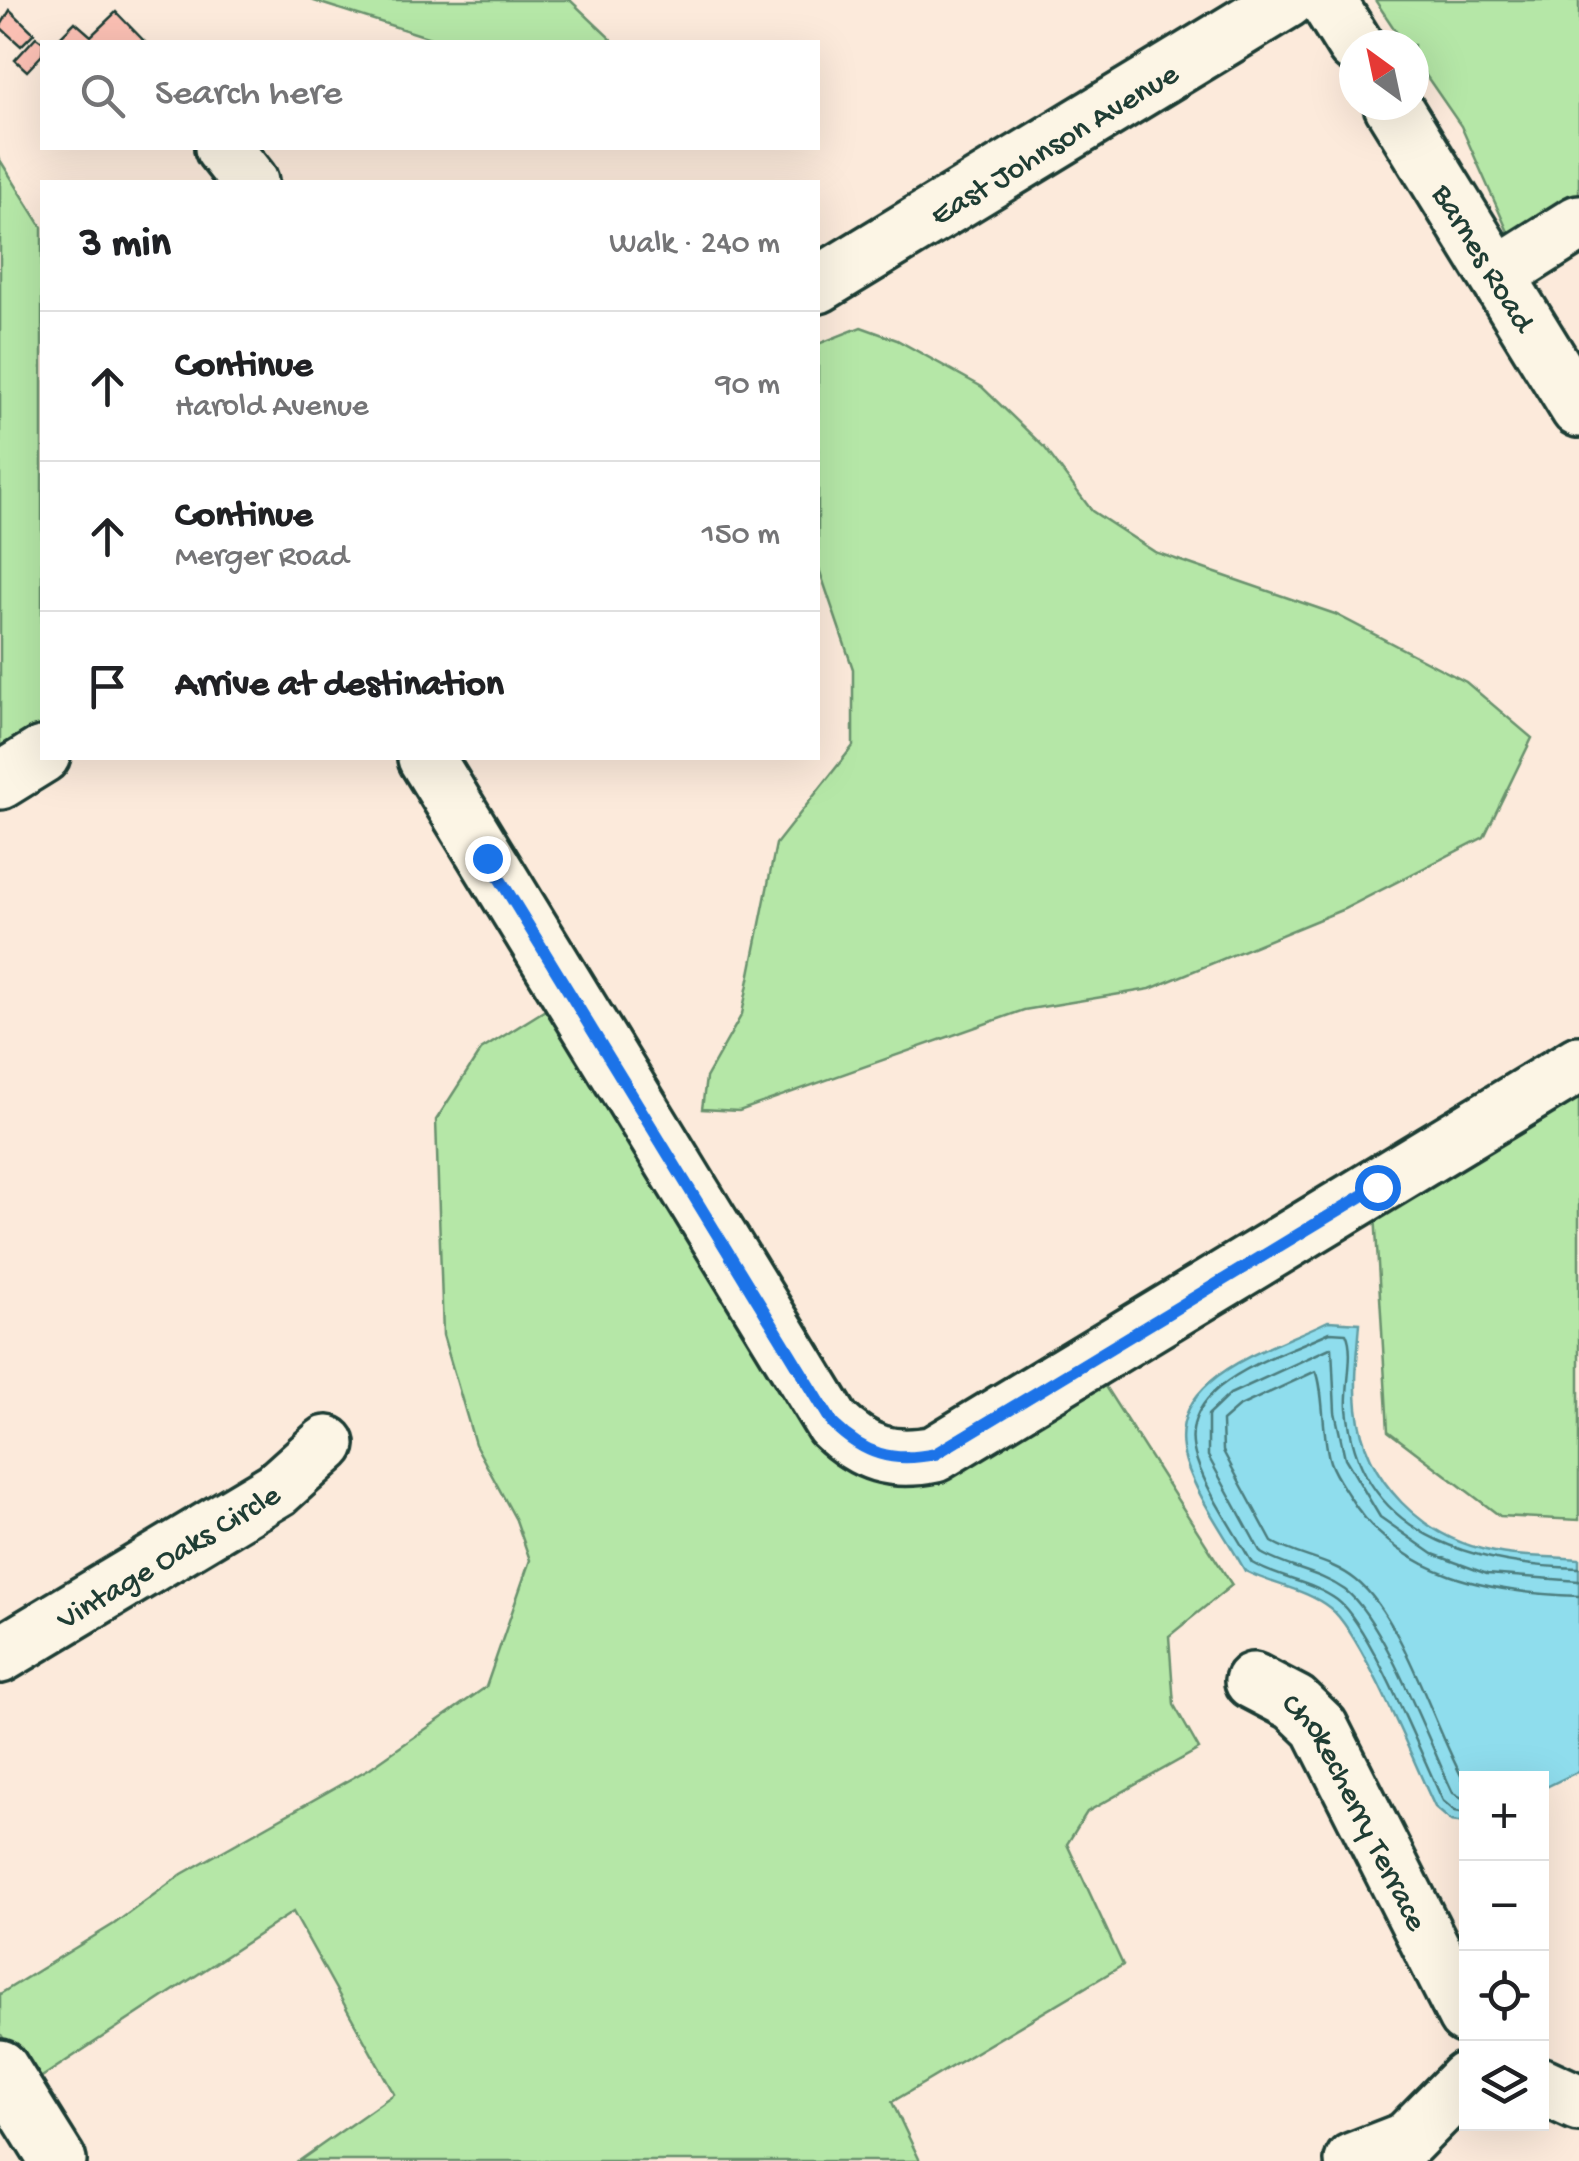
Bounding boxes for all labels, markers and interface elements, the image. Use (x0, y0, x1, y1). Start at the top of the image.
north arrow (1339, 30, 1429, 120)
search box (40, 40, 820, 150)
street label: East Johnson Avenue (925, 56, 1187, 236)
icon: search (75, 68, 130, 123)
text: Search here (155, 73, 342, 117)
street label: Barnes Road (1421, 178, 1542, 342)
text: 3 min (80, 221, 171, 270)
text: Walk · 240 m (609, 226, 780, 264)
text: Continue (175, 345, 313, 389)
icon: ahead (80, 359, 135, 414)
text: 90 m (716, 367, 780, 405)
text: Harold Avenue (175, 389, 369, 427)
text: Continue (175, 495, 313, 539)
icon: ahead (80, 509, 135, 564)
text: 150 m (702, 517, 780, 555)
text: Merger Road (175, 539, 349, 577)
icon: arrive (80, 659, 135, 714)
text: Arrive at destination (175, 664, 504, 708)
route end (465, 836, 511, 882)
route start (1355, 1165, 1401, 1211)
street label: Vintage Oaks Circle (50, 1477, 289, 1641)
street label: Chokecherry Terrace (1275, 1686, 1434, 1939)
map controls (1459, 1771, 1549, 2131)
button: + (1459, 1771, 1549, 1861)
button: − (1459, 1861, 1549, 1951)
button: locate (1459, 1951, 1549, 2041)
button: layers (1459, 2041, 1549, 2131)

